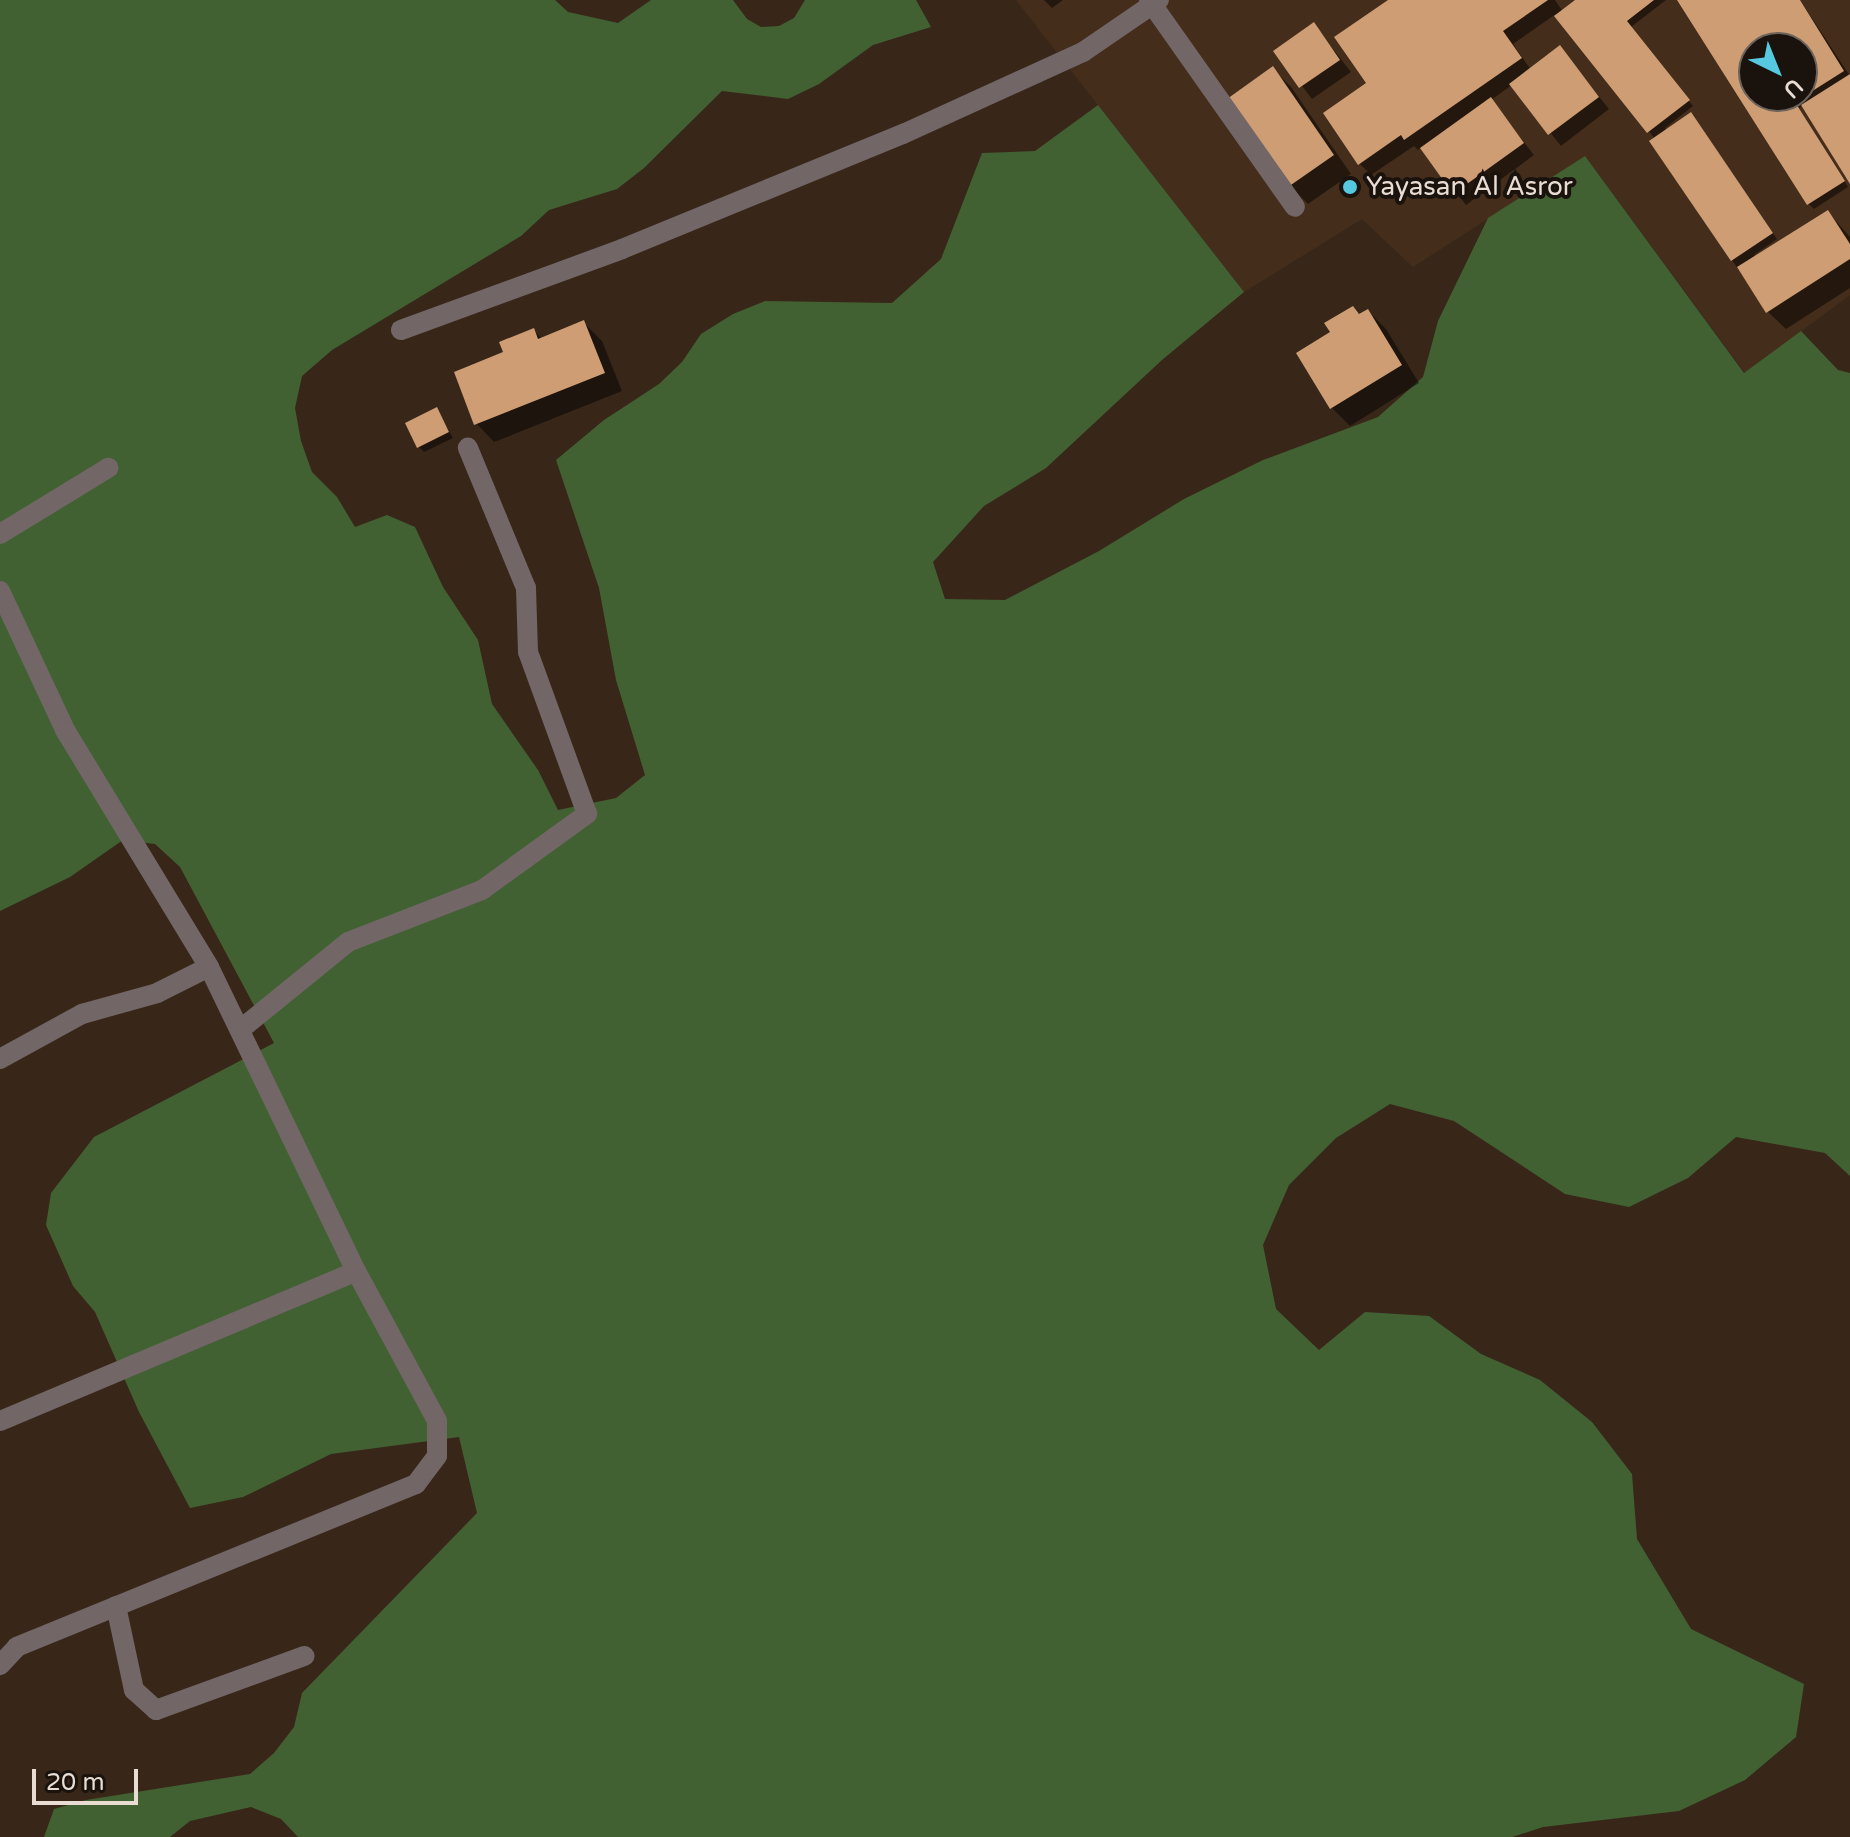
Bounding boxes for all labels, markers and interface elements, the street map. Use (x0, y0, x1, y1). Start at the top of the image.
north arrow (1738, 32, 1818, 112)
text: U (1778, 73, 1808, 103)
place label: Yayasan Al Asror (1366, 171, 1573, 203)
marker: Yayasan Al Asror (1341, 178, 1359, 196)
scale bar (36, 1753, 142, 1803)
text: 20 m (46, 1768, 104, 1797)

